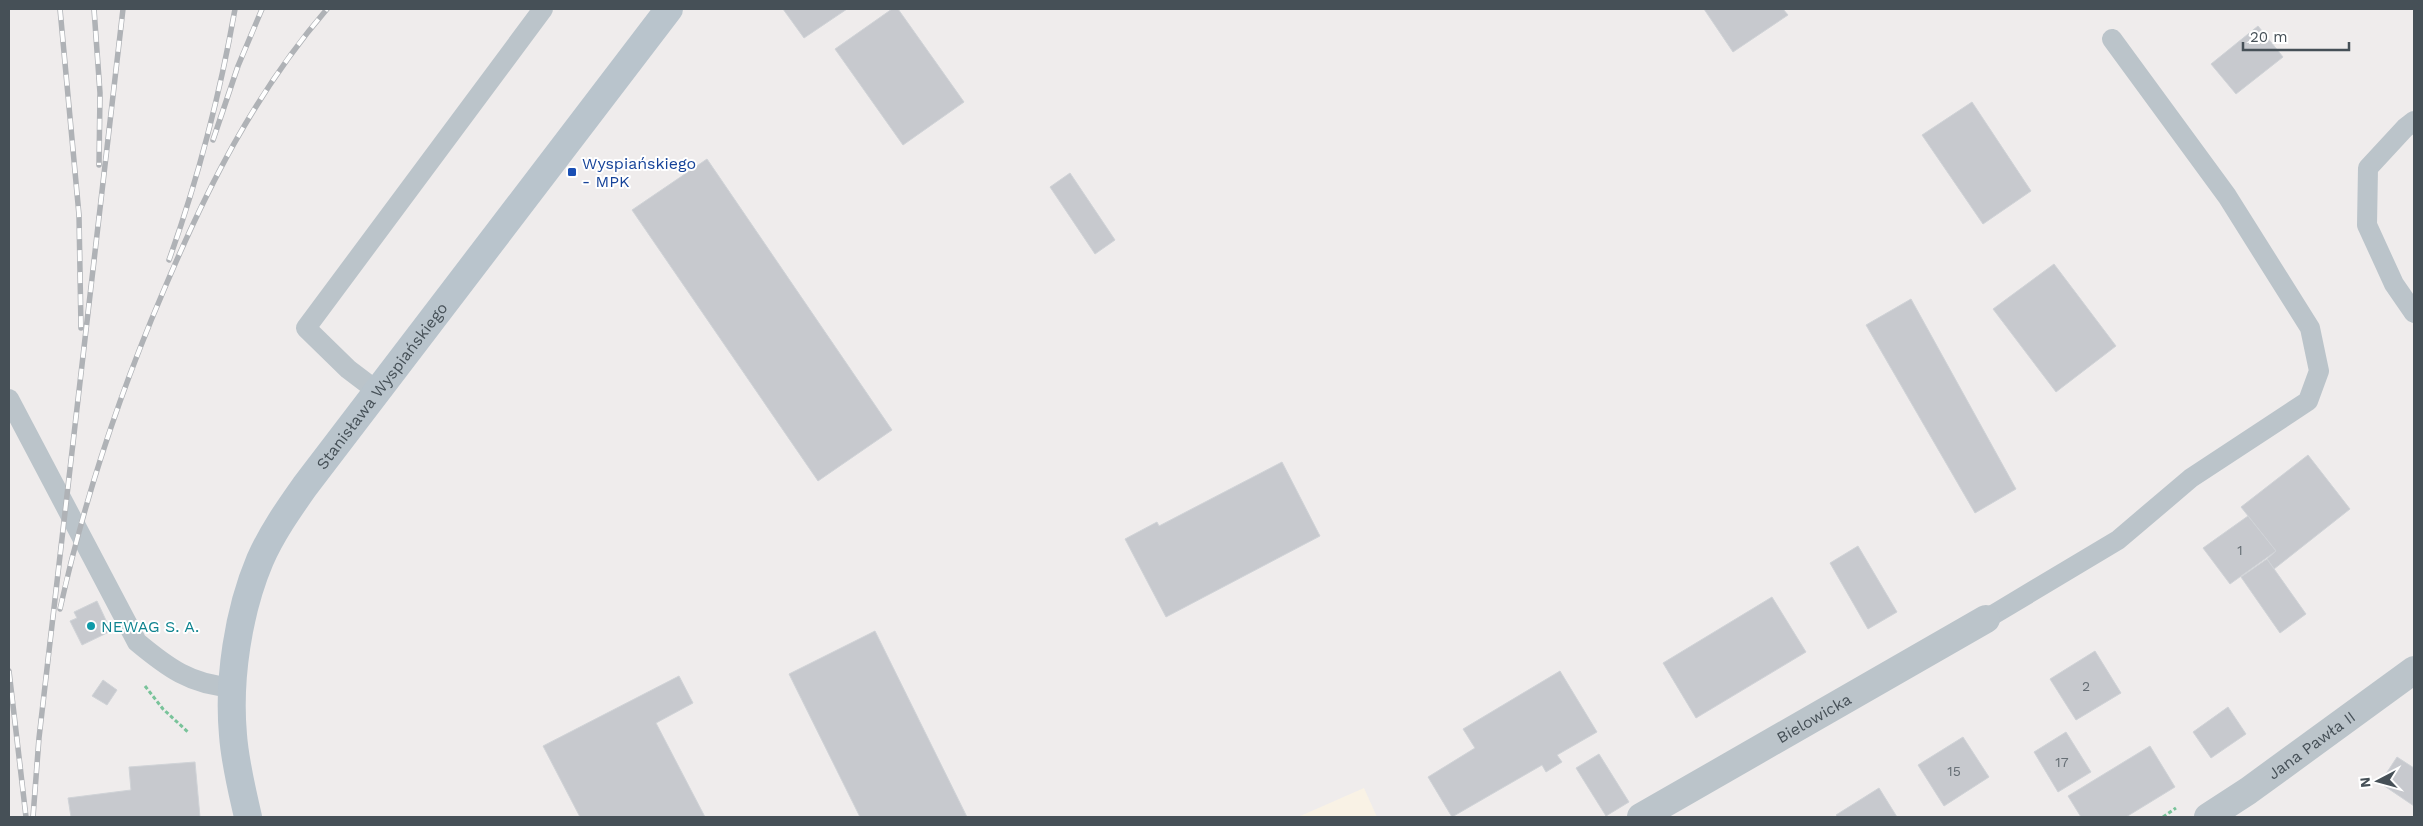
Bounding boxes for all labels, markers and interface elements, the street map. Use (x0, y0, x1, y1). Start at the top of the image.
scale bar (2243, 20, 2349, 52)
text: 20 m (2250, 28, 2288, 46)
place label: Wyspiańskiego - MPK (582, 154, 696, 191)
marker: Wyspiańskiego - MPK (566, 166, 578, 178)
street label: Stanisława Wyspiańskiego (312, 299, 452, 473)
house number: 1 (2237, 542, 2243, 558)
place label: NEWAG S. A. (101, 617, 199, 636)
marker: NEWAG S. A. (85, 620, 97, 632)
house number: 2 (2082, 678, 2090, 694)
street label: Bielowicka (1773, 690, 1854, 747)
street label: Jana Pawła II (2264, 707, 2359, 783)
house number: 17 (2055, 754, 2069, 770)
north arrow (2353, 756, 2403, 806)
house number: 15 (1947, 763, 1961, 779)
text: N (2357, 776, 2374, 788)

